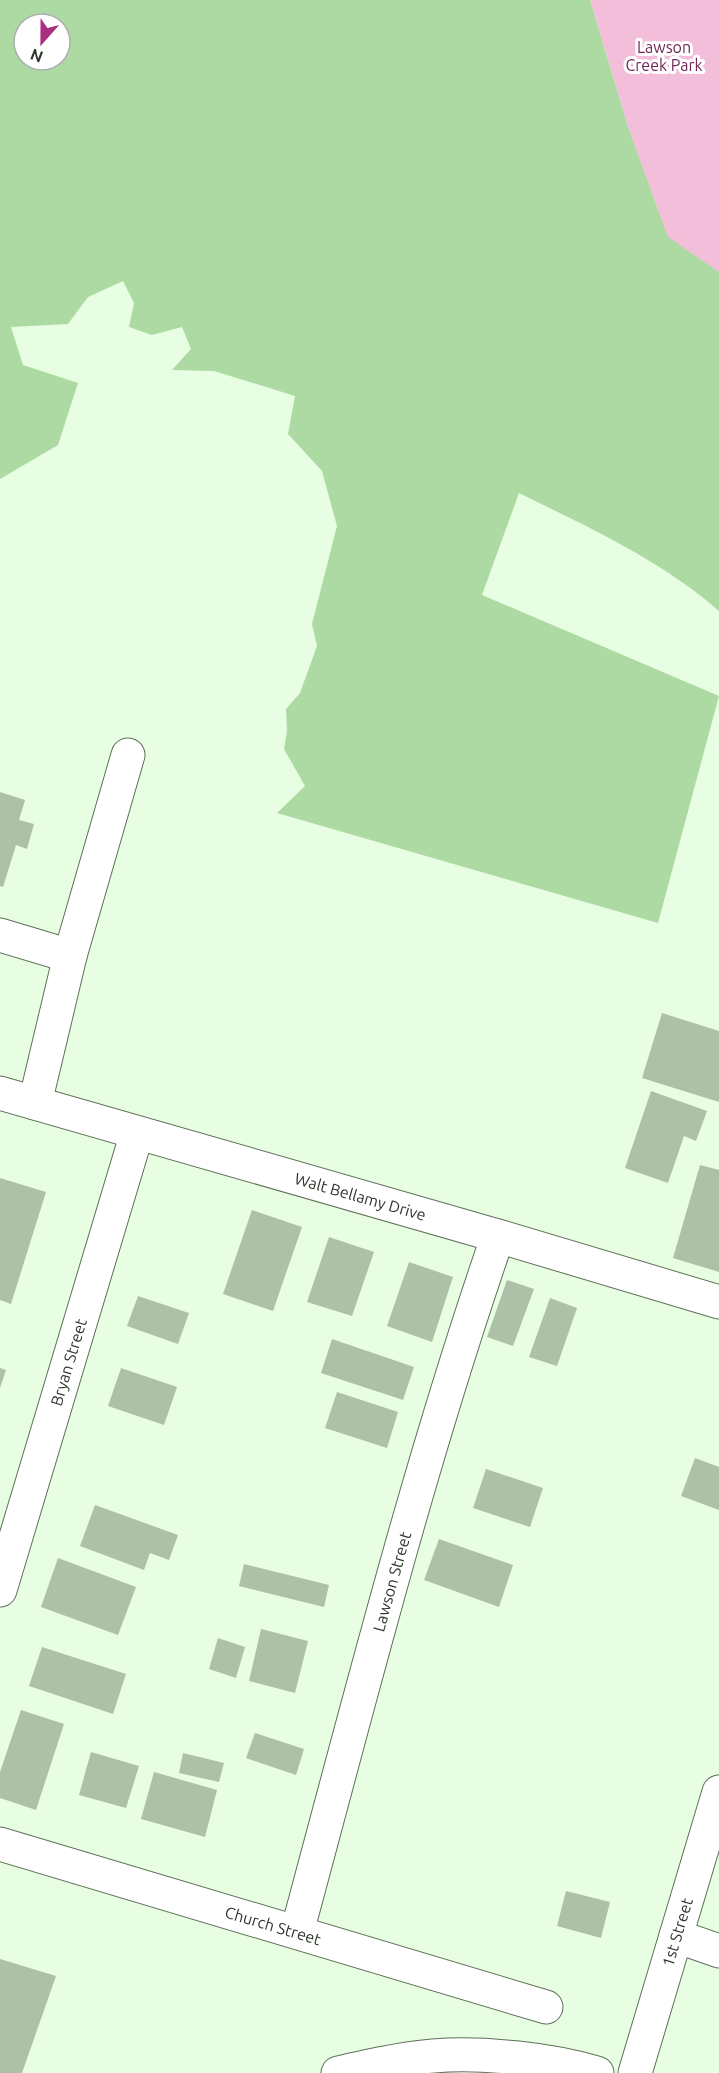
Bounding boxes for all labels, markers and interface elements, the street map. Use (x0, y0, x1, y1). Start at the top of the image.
north arrow (12, 12, 72, 72)
park label: Lawson Creek Park (625, 38, 703, 74)
text: N (28, 45, 45, 67)
street label: Walt Bellamy Drive (293, 1169, 428, 1224)
street label: Bryan Street (47, 1316, 90, 1408)
street label: Lawson Street (369, 1529, 414, 1633)
street label: 1st Street (658, 1895, 696, 1969)
street label: Church Street (223, 1903, 324, 1949)

